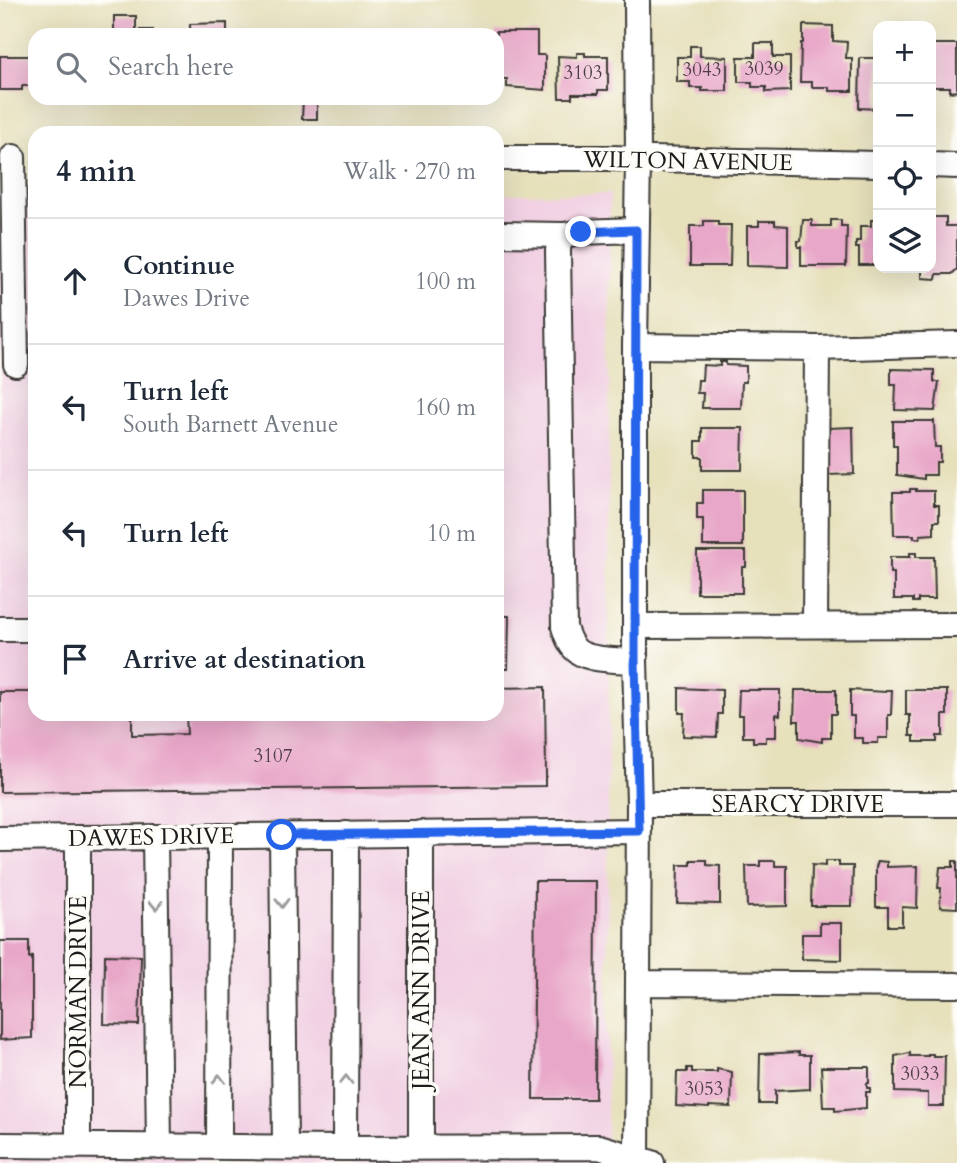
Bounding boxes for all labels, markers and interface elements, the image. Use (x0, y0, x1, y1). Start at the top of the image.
map controls (873, 21, 936, 273)
button: + (873, 21, 936, 84)
search box (28, 28, 504, 105)
icon: search (52, 48, 90, 86)
text: Search here (108, 49, 234, 84)
house number: 3039 (745, 56, 784, 82)
house number: 3043 (683, 57, 721, 83)
house number: 3103 (564, 60, 602, 86)
button: − (873, 84, 936, 147)
street label: WILTON AVENUE (582, 144, 793, 178)
button: locate (873, 147, 936, 210)
text: 4 min (56, 151, 136, 192)
text: Walk · 270 m (343, 156, 476, 187)
button: layers (873, 210, 936, 273)
route end (565, 216, 596, 247)
text: Continue (123, 248, 235, 283)
icon: ahead (56, 262, 94, 300)
text: 100 m (415, 266, 476, 297)
text: Dawes Drive (123, 283, 250, 314)
text: Turn left (123, 374, 228, 409)
icon: left (56, 388, 94, 426)
text: 160 m (415, 392, 476, 423)
text: South Barnett Avenue (123, 409, 338, 440)
icon: left (56, 514, 94, 552)
text: Turn left (123, 516, 228, 551)
text: 10 m (427, 518, 476, 549)
icon: arrive (56, 640, 94, 678)
text: Arrive at destination (123, 642, 366, 677)
house number: 3107 (254, 743, 293, 769)
street label: SEARCY DRIVE (712, 789, 884, 820)
route start (266, 819, 297, 850)
street label: DAWES DRIVE (68, 820, 234, 854)
street label: JEAN ANN DRIVE (406, 890, 437, 1093)
street label: NORMAN DRIVE (63, 896, 94, 1088)
one-way arrow (275, 898, 290, 909)
one-way arrow (148, 901, 164, 911)
house number: 3033 (901, 1061, 939, 1087)
one-way arrow (211, 1073, 227, 1084)
one-way arrow (338, 1074, 354, 1085)
house number: 3053 (685, 1076, 723, 1102)

